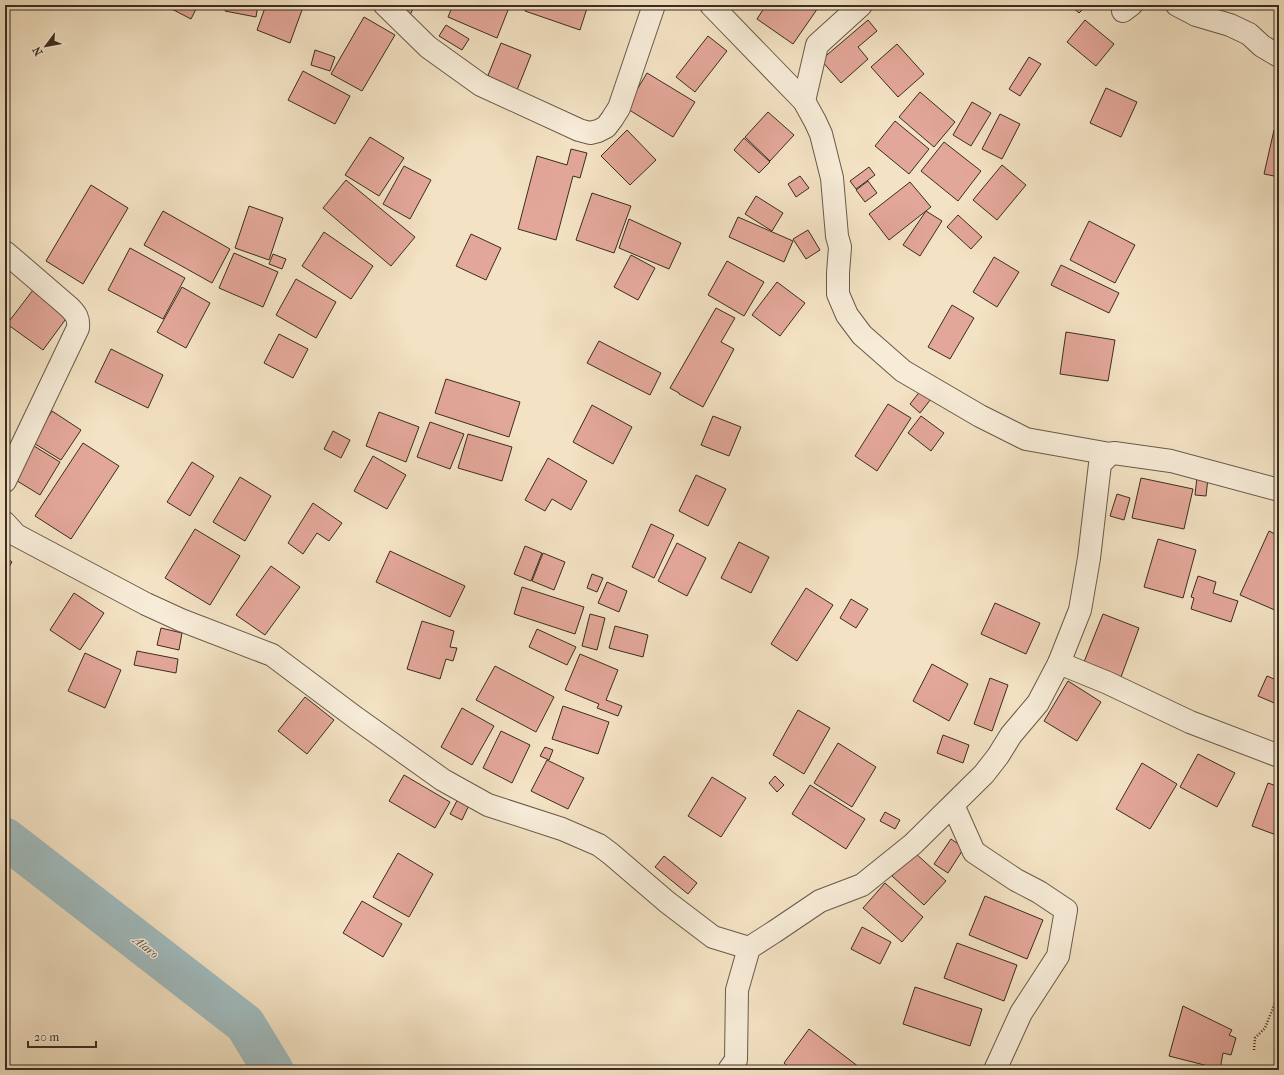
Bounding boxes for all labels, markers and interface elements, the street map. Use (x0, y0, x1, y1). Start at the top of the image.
north arrow (26, 26, 66, 66)
text: N (30, 44, 46, 58)
water label: Alaro (129, 932, 161, 961)
scale bar (28, 1023, 96, 1049)
text: 20 m (34, 1030, 59, 1044)

